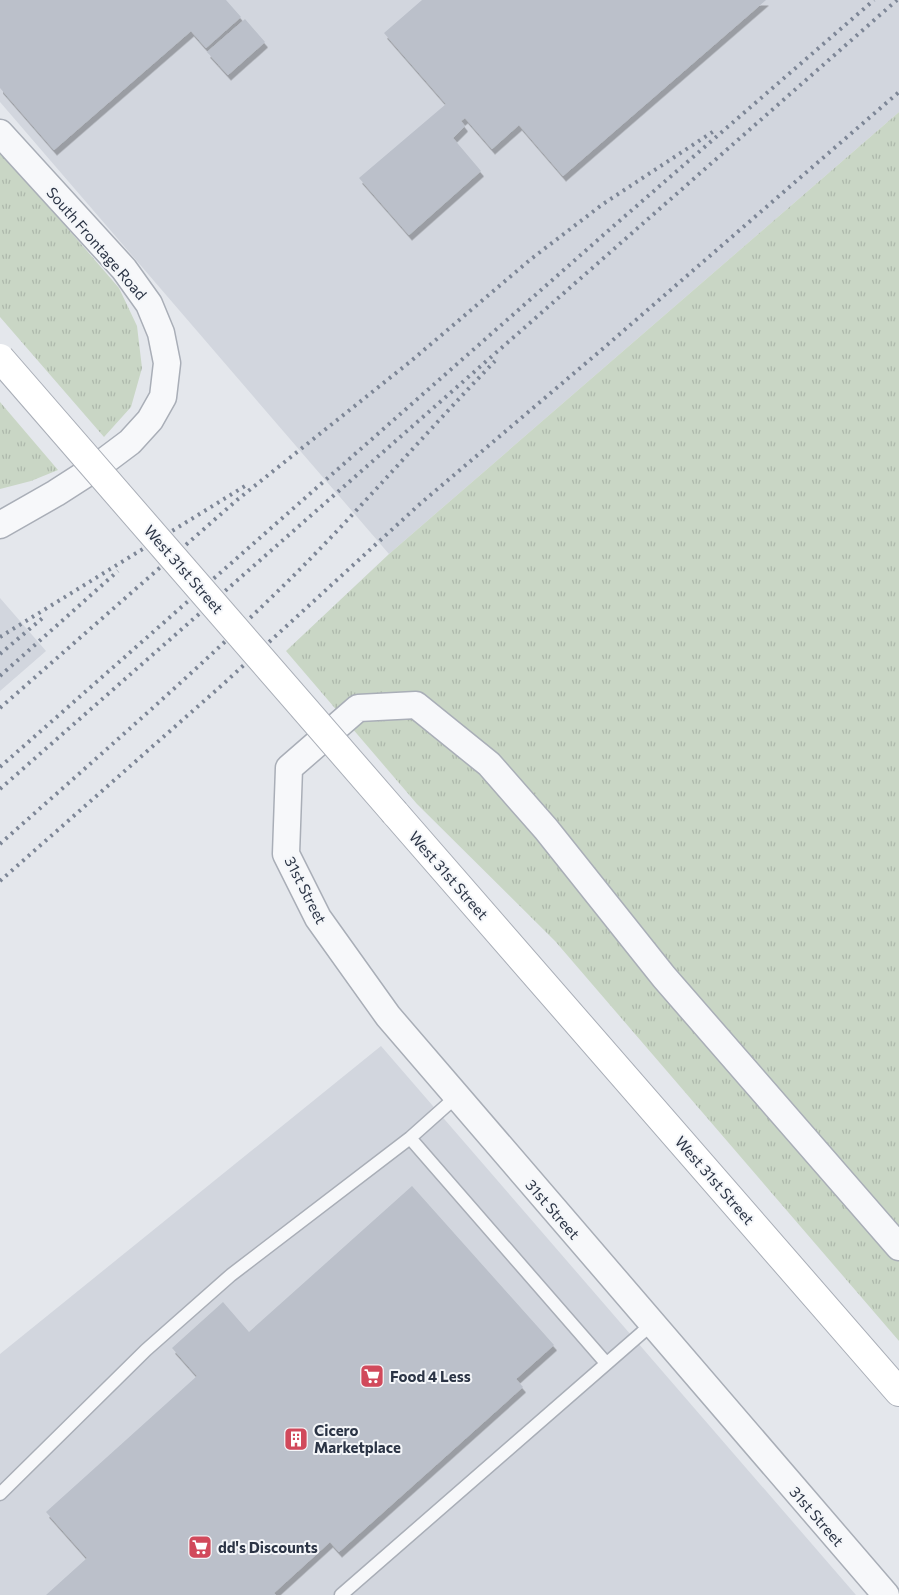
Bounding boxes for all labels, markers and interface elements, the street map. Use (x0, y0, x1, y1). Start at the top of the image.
street label: South Frontage Road (43, 183, 151, 303)
street label: West 31st Street (141, 521, 227, 617)
street label: West 31st Street (406, 827, 492, 923)
street label: 31st Street (281, 853, 331, 927)
street label: West 31st Street (672, 1132, 758, 1228)
street label: 31st Street (522, 1175, 584, 1243)
supermarket icon: Food 4 Less (359, 1363, 385, 1389)
place label: Food 4 Less (390, 1367, 471, 1385)
place label: Cicero Marketplace (314, 1421, 401, 1456)
building icon: Cicero Marketplace (283, 1426, 309, 1452)
street label: 31st Street (786, 1482, 848, 1550)
supermarket icon: dd's Discounts (187, 1534, 213, 1560)
place label: dd's Discounts (218, 1538, 318, 1556)

